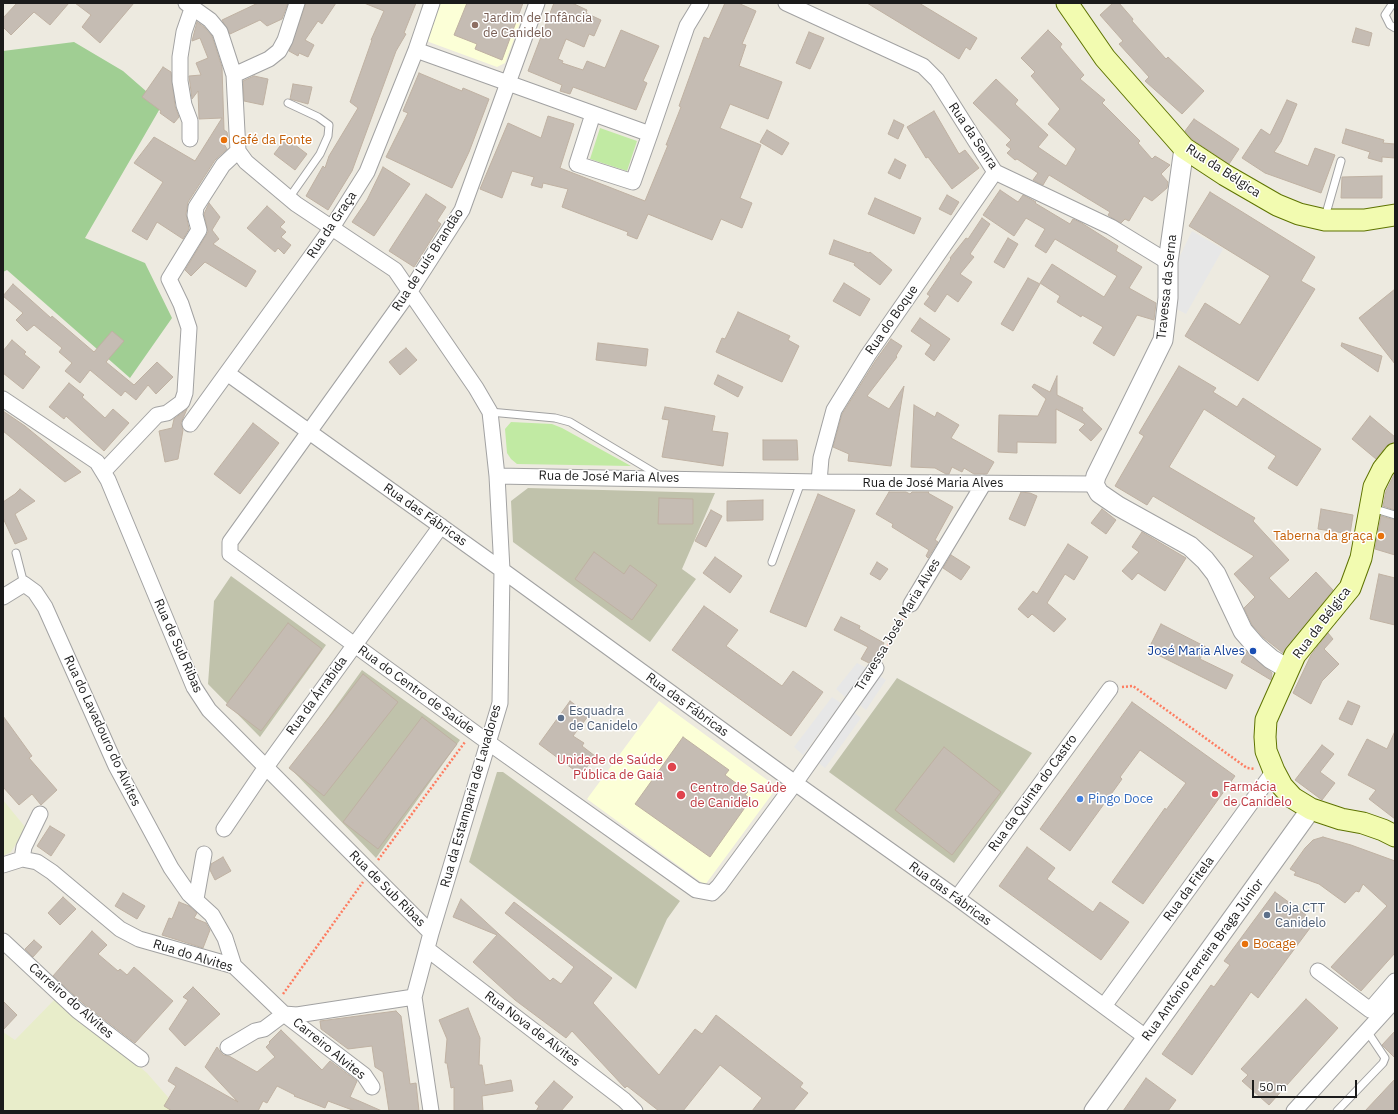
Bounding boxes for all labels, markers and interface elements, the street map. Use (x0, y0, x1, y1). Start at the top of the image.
place label: Jardim de Infância de Canidelo (483, 10, 592, 41)
marker: Jardim de Infância de Canidelo (470, 20, 480, 30)
street label: Rua da Senra (945, 100, 1001, 172)
place label: Café da Fonte (232, 132, 312, 148)
marker: Café da Fonte (219, 135, 229, 145)
street label: Rua da Bélgica (1183, 141, 1263, 201)
street label: Rua da Graça (304, 189, 360, 261)
street label: Rua de Luís Brandão (389, 206, 467, 314)
street label: Travessa da Serna (1154, 234, 1180, 340)
street label: Rua do Boque (862, 282, 922, 358)
street label: Rua de José Maria Alves (538, 468, 680, 486)
street label: Rua de José Maria Alves (863, 475, 1003, 491)
street label: Rua das Fábricas (380, 480, 470, 550)
place label: Taberna da graça (1273, 528, 1373, 544)
marker: Taberna da graça (1376, 531, 1386, 541)
street label: Travessa José Maria Alves (852, 556, 944, 694)
street label: Rua da Bélgica (1290, 584, 1354, 662)
street label: Rua de Sub Ribas (150, 597, 206, 695)
street label: Rua do Centro de Saúde (355, 643, 477, 737)
place label: José Maria Alves (1148, 643, 1245, 659)
marker: José Maria Alves (1248, 646, 1258, 656)
street label: Rua do Lavadouro do Alvites (60, 653, 144, 809)
street label: Rua da Árrabida (283, 654, 351, 738)
street label: Rua das Fábricas (643, 670, 731, 740)
street label: Rua da Estamparia de Lavadores (437, 703, 505, 889)
place label: Esquadra de Canidelo (569, 703, 638, 734)
marker: Esquadra de Canidelo (556, 713, 566, 723)
street label: Rua da Quinta do Castro (985, 731, 1081, 855)
place label: Unidade de Saúde Pública de Gaia (557, 752, 663, 783)
marker: Unidade de Saúde Pública de Gaia (666, 761, 678, 773)
place label: Farmácia de Canidelo (1223, 779, 1292, 810)
place label: Centro de Saúde de Canidelo (690, 780, 787, 811)
marker: Centro de Saúde de Canidelo (675, 789, 687, 801)
marker: Farmácia de Canidelo (1210, 789, 1220, 799)
place label: Pingo Doce (1088, 791, 1153, 807)
marker: Pingo Doce (1075, 794, 1085, 804)
street label: Rua de Sub Ribas (346, 848, 428, 930)
street label: Rua da Fitela (1160, 854, 1218, 924)
street label: Rua das Fábricas (906, 859, 994, 929)
street label: Rua António Ferreira Braga Júnior (1139, 876, 1267, 1044)
place label: Loja CTT Canidelo (1275, 900, 1326, 931)
marker: Loja CTT Canidelo (1262, 910, 1272, 920)
street label: Rua do Alvites (151, 936, 235, 976)
place label: Bocage (1253, 936, 1296, 952)
marker: Bocage (1240, 939, 1250, 949)
street label: Carreiro do Alvites (25, 960, 117, 1042)
street label: Rua Nova de Alvites (481, 988, 583, 1070)
street label: Carreiro Alvites (289, 1015, 369, 1083)
scale bar (1254, 1072, 1359, 1098)
text: 50 m (1259, 1079, 1287, 1094)

